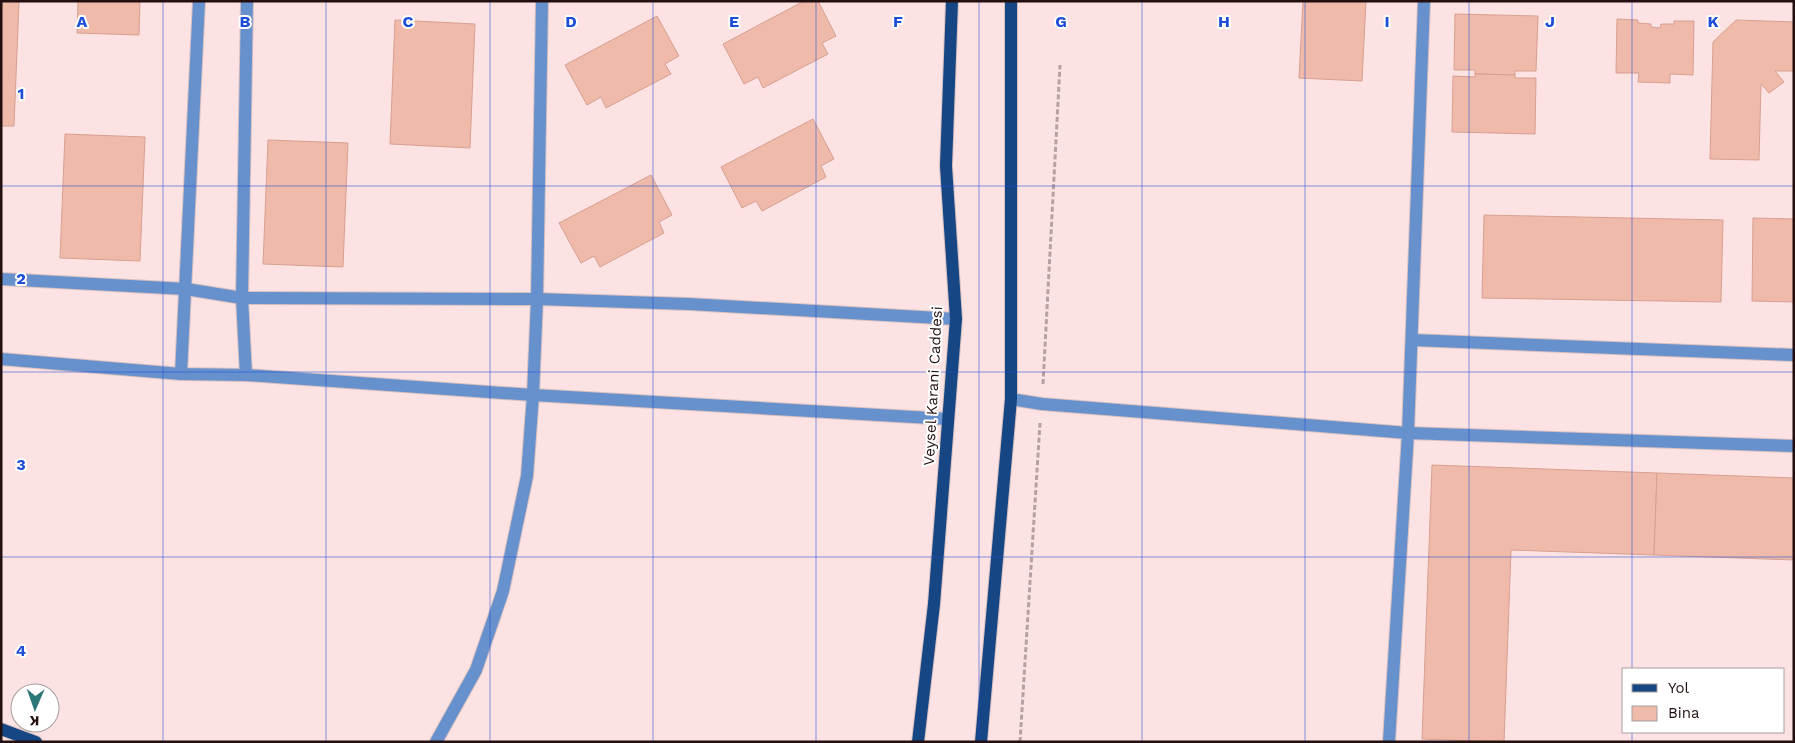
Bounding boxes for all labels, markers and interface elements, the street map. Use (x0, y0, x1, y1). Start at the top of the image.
text: A (77, 12, 88, 31)
text: B (240, 12, 251, 31)
text: C (403, 12, 414, 31)
text: D (565, 12, 577, 31)
text: E (729, 12, 739, 31)
text: F (893, 12, 903, 31)
text: G (1055, 12, 1067, 31)
text: H (1218, 12, 1230, 31)
text: I (1384, 12, 1390, 31)
text: J (1545, 12, 1555, 31)
text: K (1707, 12, 1719, 31)
text: 1 (18, 84, 24, 103)
text: 2 (16, 269, 26, 288)
street label: Veysel Karani Caddesi (920, 306, 946, 466)
text: 3 (16, 455, 26, 474)
text: 4 (16, 641, 26, 660)
legend (1622, 668, 1785, 733)
text: Yol (1668, 679, 1690, 697)
north arrow (10, 683, 60, 733)
text: Bina (1668, 704, 1700, 722)
text: K (29, 713, 40, 729)

